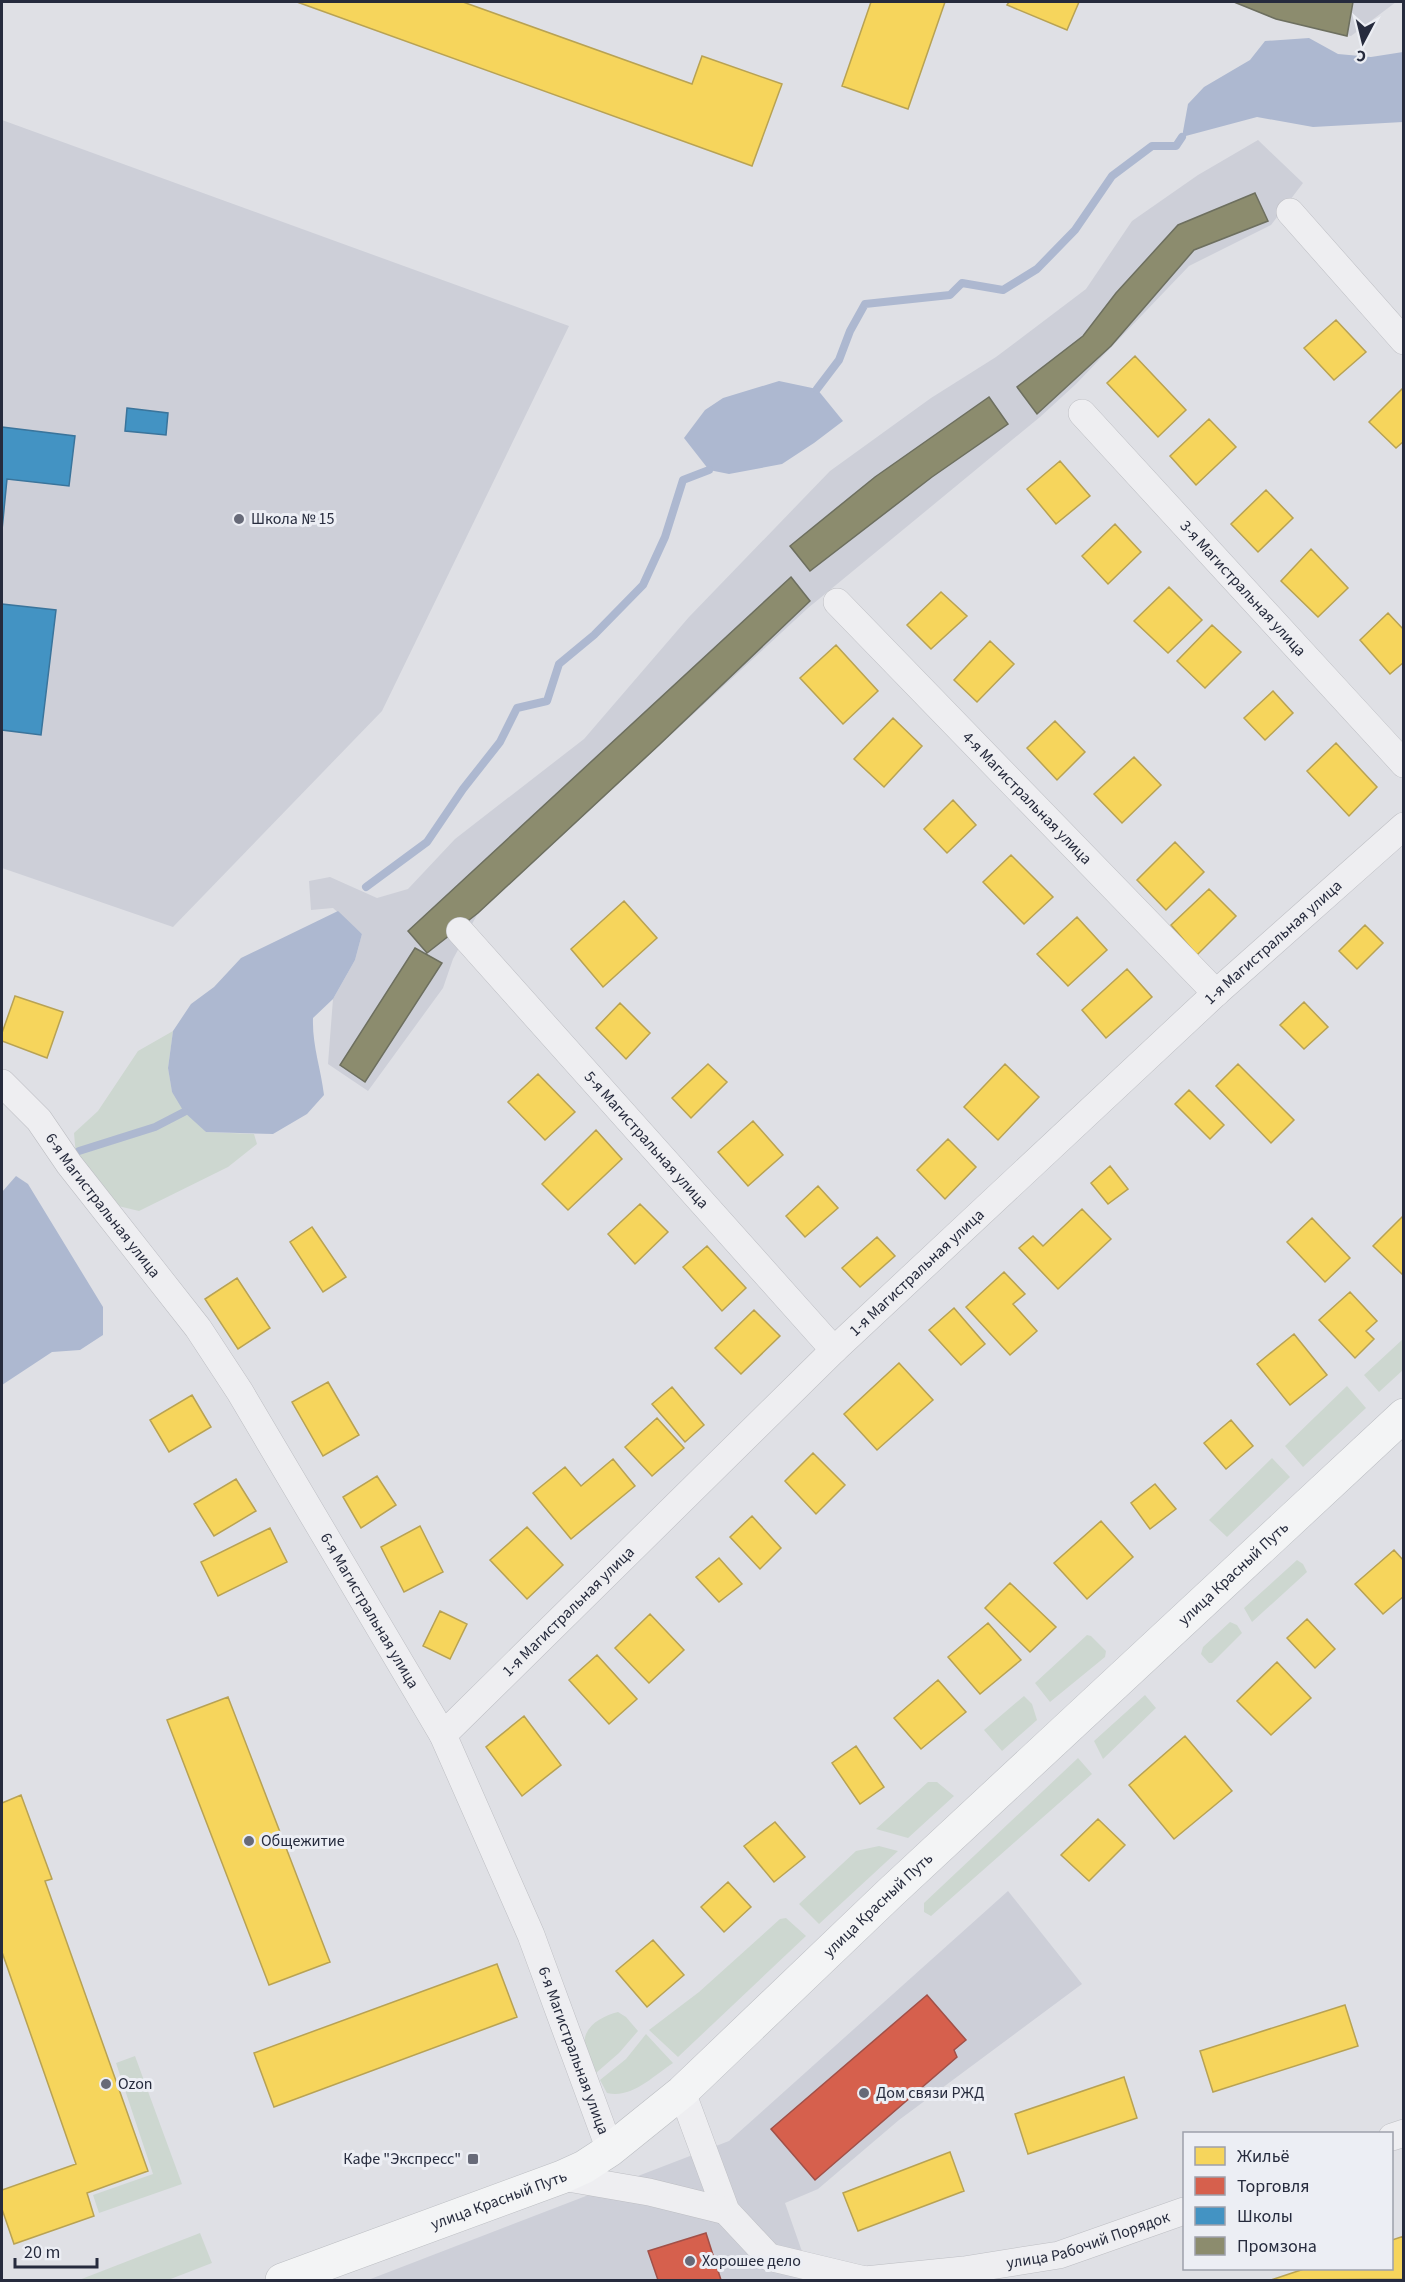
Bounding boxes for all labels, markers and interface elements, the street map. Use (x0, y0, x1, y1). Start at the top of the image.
north arrow (1333, 12, 1393, 72)
text: С (1355, 44, 1367, 67)
place label: Школа № 15 (251, 508, 335, 530)
marker: Школа № 15 (232, 512, 246, 526)
street label: 3-я Магистральная улица (1175, 515, 1311, 661)
street label: 4-я Магистральная улица (957, 727, 1097, 869)
street label: 1-я Магистральная улица (1199, 875, 1347, 1010)
street label: 5-я Магистральная улица (579, 1066, 714, 1214)
street label: 6-я Магистральная улица (40, 1129, 166, 1283)
street label: 1-я Магистральная улица (844, 1204, 989, 1341)
street label: улица Красный Путь (1173, 1517, 1294, 1631)
street label: 6-я Магистральная улица (315, 1529, 424, 1693)
street label: 1-я Магистральная улица (497, 1541, 639, 1682)
place label: Общежитие (261, 1830, 345, 1852)
marker: Общежитие (242, 1834, 256, 1848)
street label: улица Красный Путь (818, 1847, 938, 1962)
street label: 6-я Магистральная улица (532, 1963, 614, 2138)
place label: Ozon (118, 2073, 153, 2095)
marker: Ozon (99, 2077, 113, 2091)
place label: Дом связи РЖД (876, 2082, 984, 2104)
marker: Дом связи РЖД (857, 2086, 871, 2100)
legend (1183, 2132, 1393, 2270)
text: Жильё (1237, 2144, 1290, 2169)
place label: Кафе "Экспресс" (343, 2148, 461, 2170)
marker: Кафе "Экспресс" (466, 2152, 480, 2166)
street label: улица Красный Путь (428, 2165, 571, 2235)
text: Торговля (1237, 2174, 1310, 2199)
text: Школы (1237, 2204, 1293, 2229)
street label: улица Рабочий Порядок (1005, 2206, 1173, 2274)
scale bar (15, 2231, 98, 2269)
text: Промзона (1237, 2234, 1317, 2259)
text: 20 m (24, 2240, 60, 2265)
place label: Хорошее дело (702, 2250, 801, 2272)
marker: Хорошее дело (683, 2254, 697, 2268)

